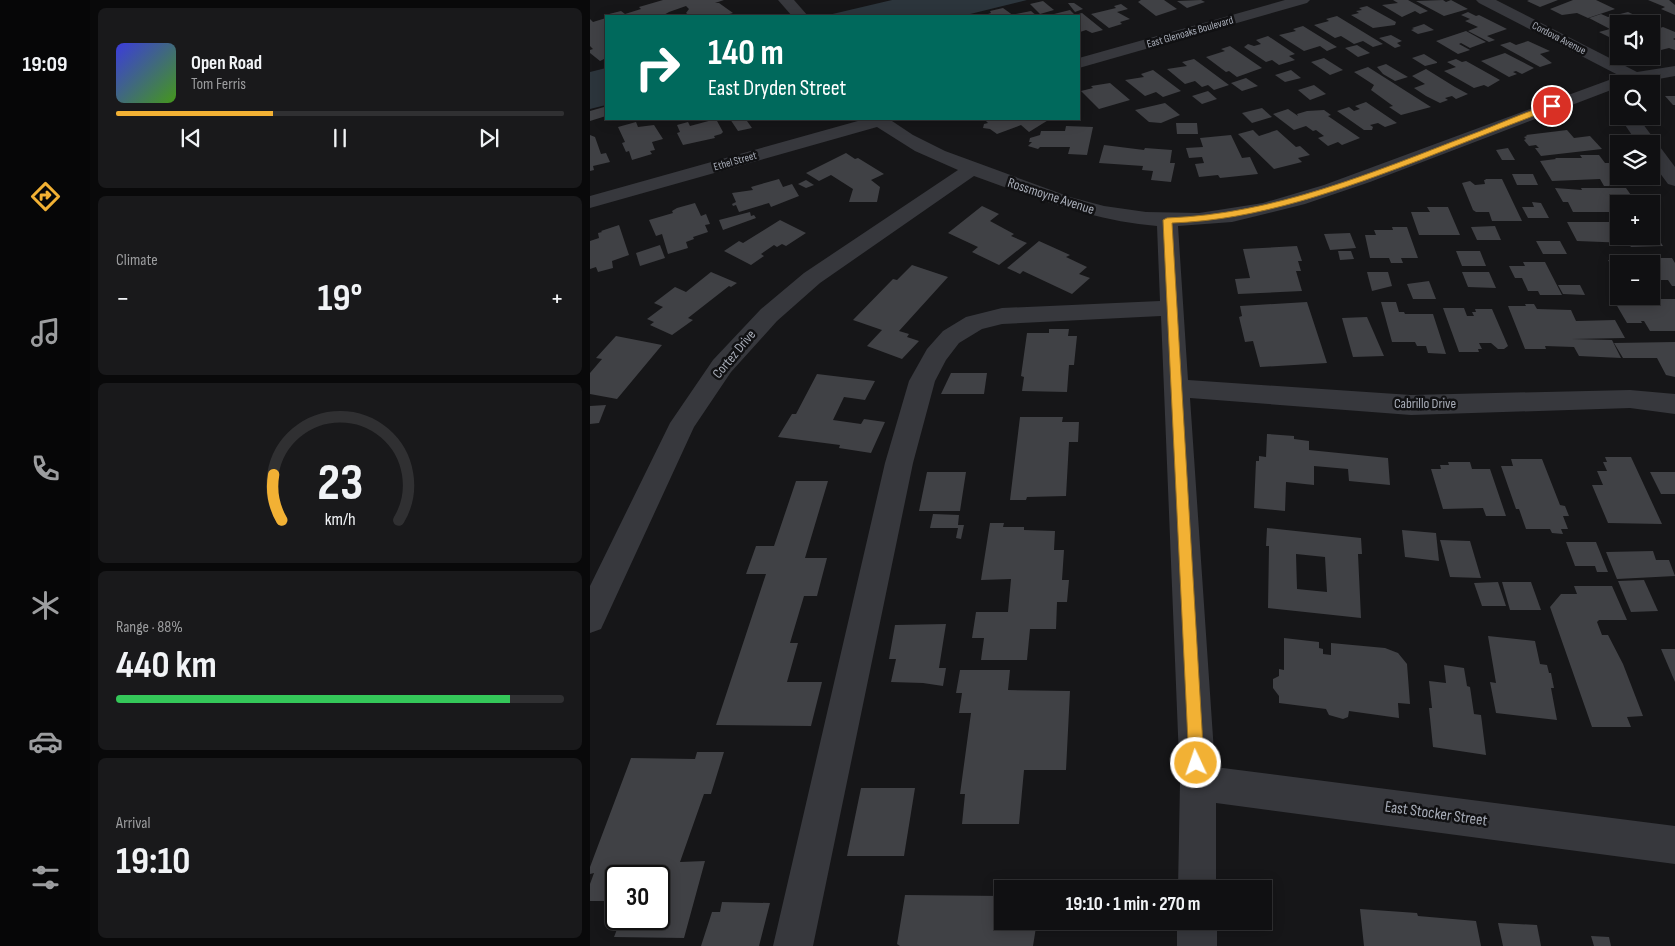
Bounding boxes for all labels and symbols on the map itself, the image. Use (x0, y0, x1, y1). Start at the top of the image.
street label: East Glenoaks Boulevard (1145, 13, 1235, 51)
street label: Cordova Avenue (1530, 19, 1588, 57)
pin (1531, 85, 1573, 127)
street label: Ethel Street (712, 149, 759, 173)
street label: Rossmoyne Avenue (1005, 174, 1097, 218)
street label: Cortez Drive (709, 326, 759, 382)
street label: Cabrillo Drive (1394, 395, 1456, 412)
position arrow (1169, 736, 1221, 788)
street label: East Stocker Street (1383, 797, 1489, 831)
speed limit sign: 30 (605, 865, 670, 930)

